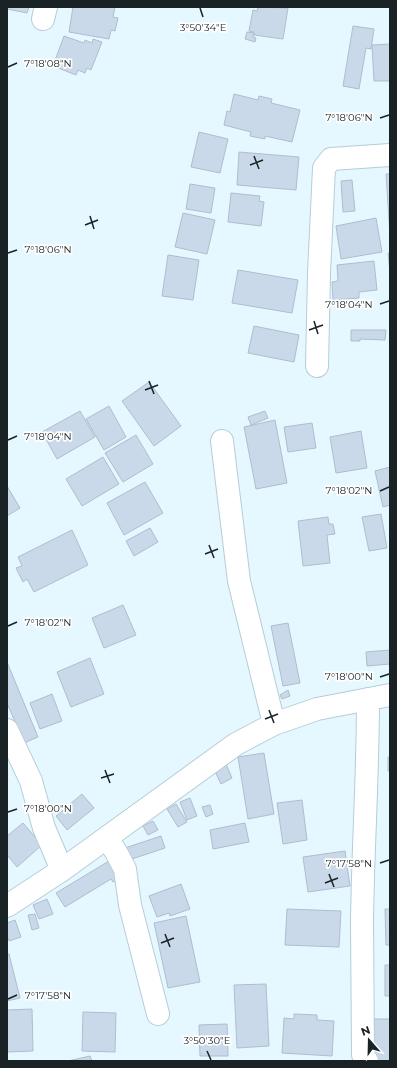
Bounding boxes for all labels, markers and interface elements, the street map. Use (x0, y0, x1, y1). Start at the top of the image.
text: 3°50'34"E (180, 21, 227, 34)
text: 7°18'08"N (24, 57, 72, 70)
text: 7°18'06"N (325, 111, 373, 124)
text: 7°18'06"N (24, 243, 72, 256)
text: 7°18'04"N (325, 298, 373, 311)
text: 7°18'04"N (24, 430, 72, 443)
text: 7°18'02"N (326, 484, 372, 497)
text: 7°18'02"N (25, 616, 71, 629)
text: 7°18'00"N (325, 670, 373, 683)
text: 7°18'00"N (24, 802, 72, 815)
text: 7°17'58"N (326, 857, 372, 870)
text: 7°17'58"N (25, 989, 71, 1002)
north arrow (349, 1020, 389, 1060)
text: N (359, 1023, 372, 1039)
text: 3°50'30"E (183, 1034, 231, 1047)

